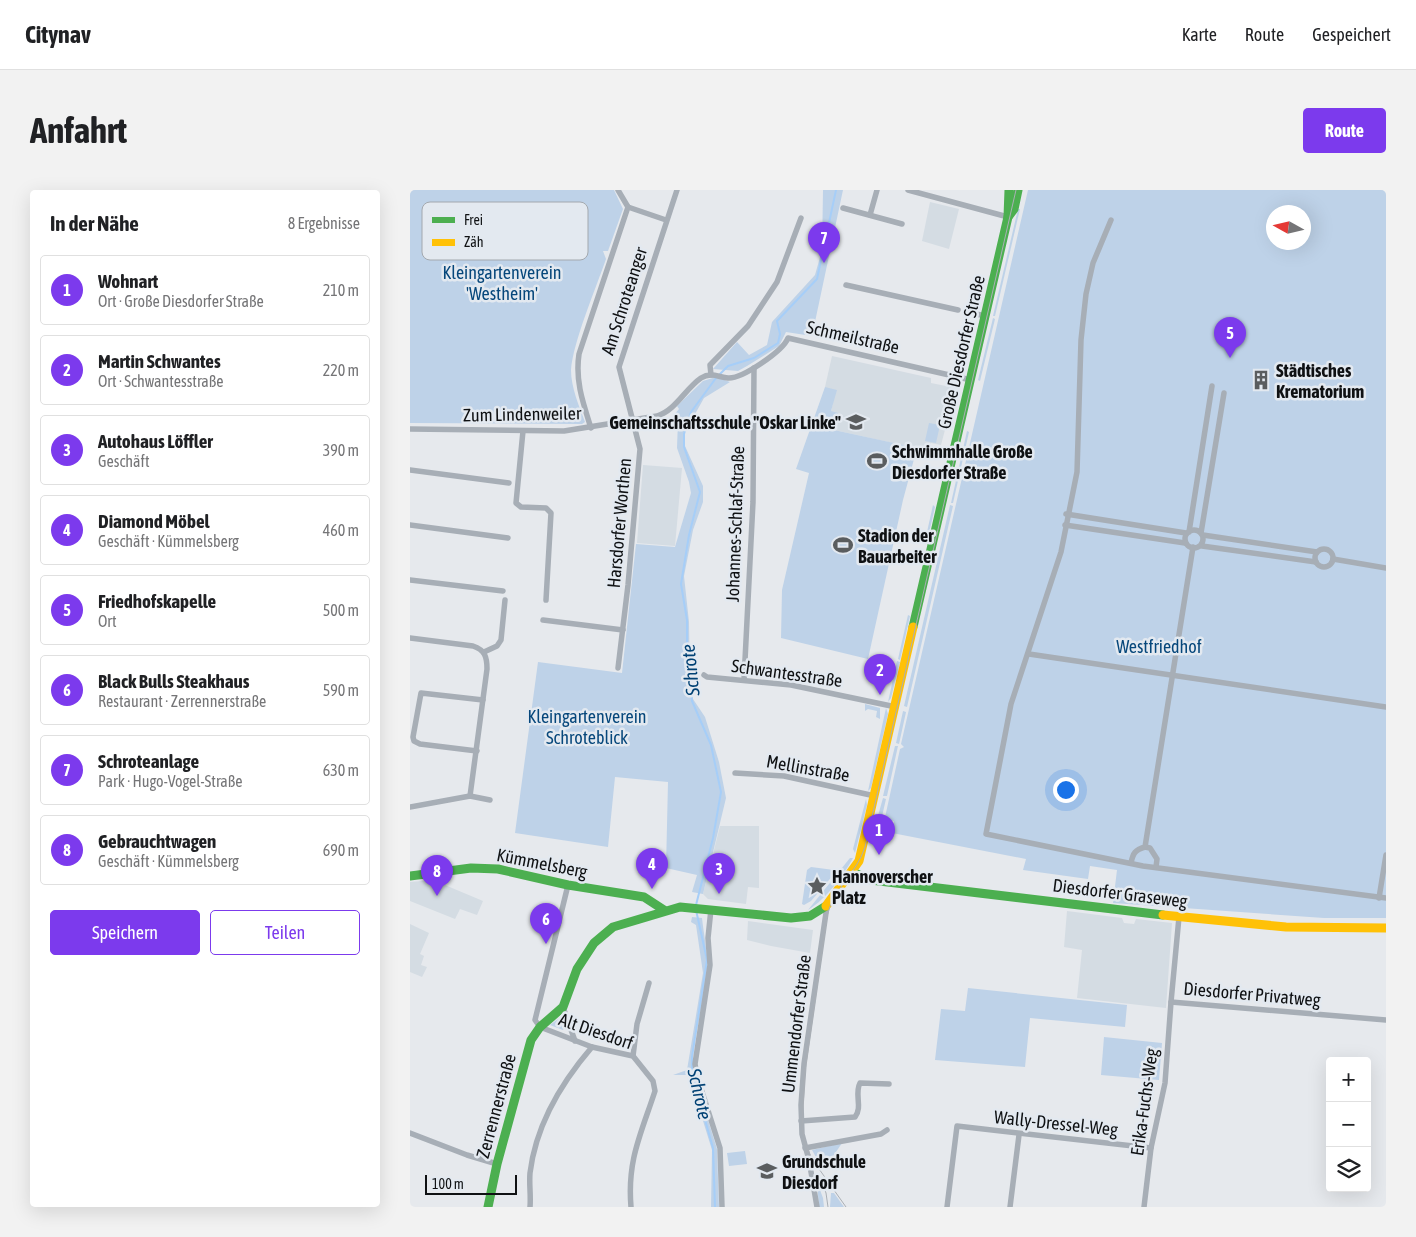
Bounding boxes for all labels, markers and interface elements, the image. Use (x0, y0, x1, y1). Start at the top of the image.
text: Citynav (25, 21, 91, 48)
text: Karte (1182, 24, 1217, 45)
text: Route (1245, 24, 1284, 45)
text: Gespeichert (1312, 24, 1391, 45)
button: Route (1303, 108, 1386, 153)
text: Anfahrt (30, 110, 127, 150)
legend (422, 202, 588, 260)
north arrow (1266, 205, 1311, 250)
text: In der Nähe (50, 211, 139, 235)
text: Frei (464, 212, 483, 228)
text: 8 Ergebnisse (288, 214, 360, 232)
pin: 7 (808, 222, 840, 263)
text: Zäh (464, 234, 484, 250)
street label: Am Schroteanger (597, 244, 652, 358)
park label: Kleingartenverein 'Westheim' (443, 262, 562, 304)
text: Wohnart (98, 270, 158, 292)
street label: Große Diesdorfer Straße (933, 273, 989, 431)
text: 1 (63, 281, 71, 299)
text: 210 m (323, 281, 359, 299)
text: Ort · Große Diesdorfer Straße (98, 292, 264, 310)
street label: Schmeilstraße (805, 316, 901, 358)
pin: 5 (1214, 317, 1246, 358)
text: Martin Schwantes (98, 350, 221, 372)
place label: Städtisches Krematorium (1276, 360, 1364, 402)
text: 2 (63, 361, 71, 379)
text: 220 m (323, 361, 359, 379)
building icon: Städtisches Krematorium (1250, 369, 1272, 391)
text: Ort · Schwantesstraße (98, 372, 224, 390)
street label: Zum Lindenweiler (463, 402, 582, 426)
school or university icon: Gemeinschaftsschule "Oskar Linke" (845, 411, 867, 433)
place label: Gemeinschaftsschule "Oskar Linke" (609, 412, 841, 433)
text: Autohaus Löffler (98, 430, 213, 452)
text: 3 (63, 441, 71, 459)
text: 390 m (323, 441, 359, 459)
place label: Schwimmhalle Große Diesdorfer Straße (892, 441, 1033, 483)
street label: Johannes-Schlaf-Straße (722, 446, 748, 602)
sports icon: Schwimmhalle Große Diesdorfer Straße (866, 450, 888, 472)
text: Geschäft (98, 452, 150, 470)
street label: Harsdorfer Worthen (603, 457, 635, 589)
text: Diamond Möbel (98, 510, 210, 532)
text: 4 (63, 521, 71, 539)
text: 460 m (323, 521, 359, 539)
place label: Stadion der Bauarbeiter (858, 525, 937, 567)
text: Geschäft · Kümmelsberg (98, 532, 239, 550)
sports icon: Stadion der Bauarbeiter (832, 534, 854, 556)
text: Friedhofskapelle (98, 590, 216, 612)
text: 5 (63, 601, 71, 619)
text: 500 m (323, 601, 359, 619)
text: Ort (98, 612, 117, 630)
park label: Westfriedhof (1116, 636, 1202, 657)
water label: Schrote (676, 643, 704, 698)
pin: 2 (864, 654, 896, 695)
street label: Schwantesstraße (730, 655, 844, 691)
text: Black Bulls Steakhaus (98, 670, 249, 692)
text: 6 (63, 681, 71, 699)
text: 590 m (323, 681, 359, 699)
text: Restaurant · Zerrennerstraße (98, 692, 266, 710)
park label: Kleingartenverein Schroteblick (528, 706, 647, 748)
text: Schroteanlage (98, 750, 199, 772)
street label: Mellinstraße (765, 750, 851, 786)
text: 7 (63, 761, 71, 779)
text: 630 m (323, 761, 359, 779)
text: Park · Hugo-Vogel-Straße (98, 772, 243, 790)
your location (1053, 777, 1079, 803)
pin: 1 (863, 814, 895, 855)
text: Gebrauchtwagen (98, 830, 216, 852)
text: 8 (63, 841, 71, 859)
text: 690 m (323, 841, 359, 859)
street label: Kümmelsberg (495, 844, 589, 882)
pin: 4 (636, 848, 668, 889)
text: Geschäft · Kümmelsberg (98, 852, 239, 870)
pin: 3 (703, 853, 735, 894)
pin: 8 (421, 855, 453, 896)
place label: Hannoverscher Platz (832, 866, 933, 908)
street label: Diesdorfer Graseweg (1051, 874, 1189, 912)
place icon: Hannoverscher Platz (806, 875, 828, 897)
pin: 6 (530, 903, 562, 944)
button: Speichern (50, 910, 200, 955)
button: Teilen (210, 910, 360, 955)
street label: Ummendorfer Straße (777, 954, 815, 1094)
street label: Diesdorfer Privatweg (1183, 978, 1322, 1010)
street label: Alt Diesdorf (556, 1009, 636, 1053)
street label: Erika-Fuchs-Weg (1126, 1047, 1162, 1157)
street label: Zerrennerstraße (472, 1051, 520, 1161)
map controls (1326, 1057, 1371, 1192)
button: + (1326, 1057, 1371, 1102)
water label: Schrote (683, 1065, 717, 1122)
button: − (1326, 1102, 1371, 1147)
street label: Wally-Dressel-Weg (993, 1106, 1119, 1140)
button: layers (1326, 1147, 1371, 1192)
place label: Grundschule Diesdorf (782, 1151, 866, 1193)
school or university icon: Grundschule Diesdorf (756, 1160, 778, 1182)
scale bar (425, 1172, 518, 1195)
text: 100 m (432, 1176, 464, 1192)

